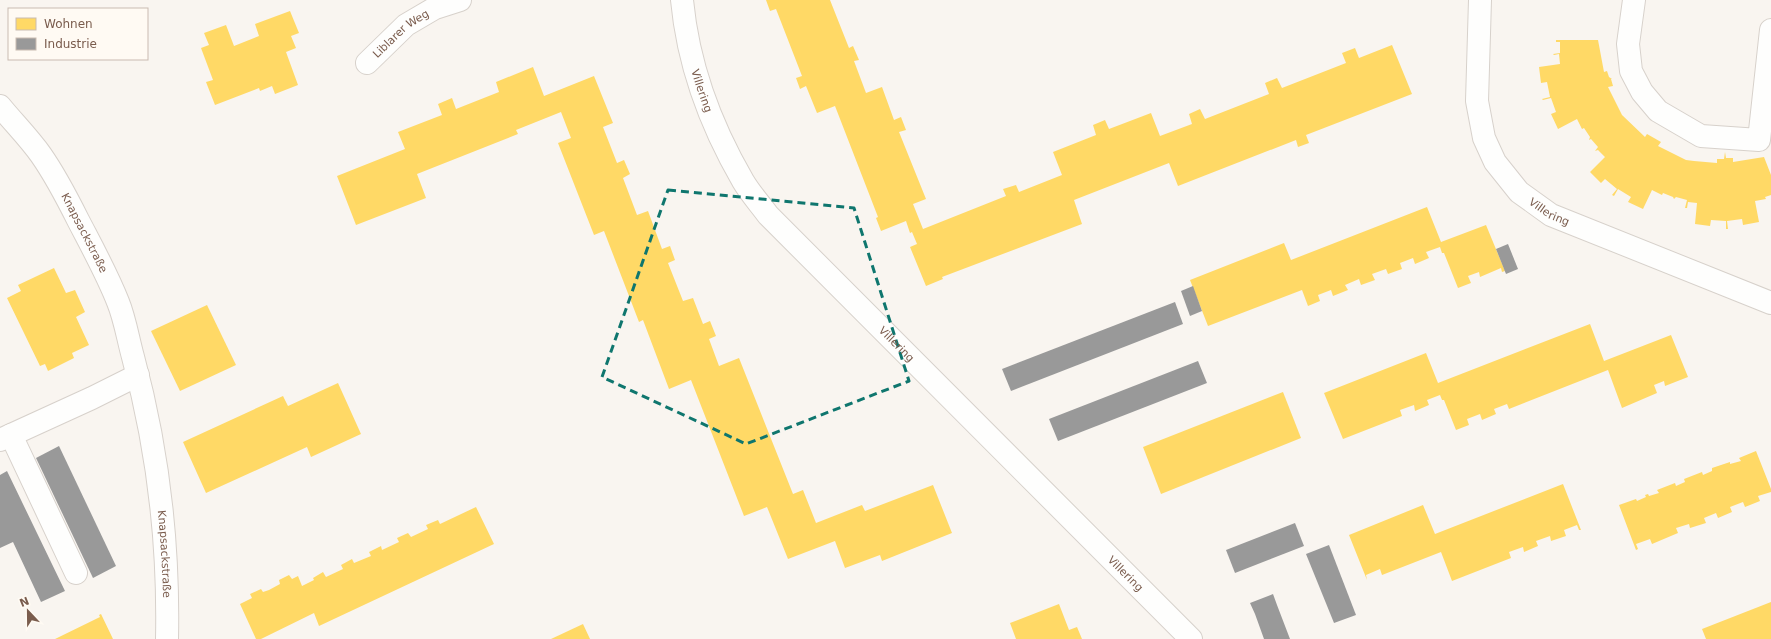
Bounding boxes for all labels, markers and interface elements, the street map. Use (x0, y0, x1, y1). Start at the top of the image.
street label: Liblarer Weg (370, 7, 431, 61)
legend (8, 8, 148, 60)
text: Wohnen (44, 17, 93, 31)
text: Industrie (44, 37, 97, 51)
street label: Villering (688, 68, 715, 114)
street label: Knapsackstraße (58, 191, 110, 275)
street label: Villering (1526, 195, 1571, 229)
street label: Villering (876, 324, 917, 365)
street label: Knapsackstraße (155, 510, 173, 598)
street label: Villering (1105, 553, 1146, 594)
north arrow (8, 591, 48, 631)
text: N (18, 594, 31, 610)

